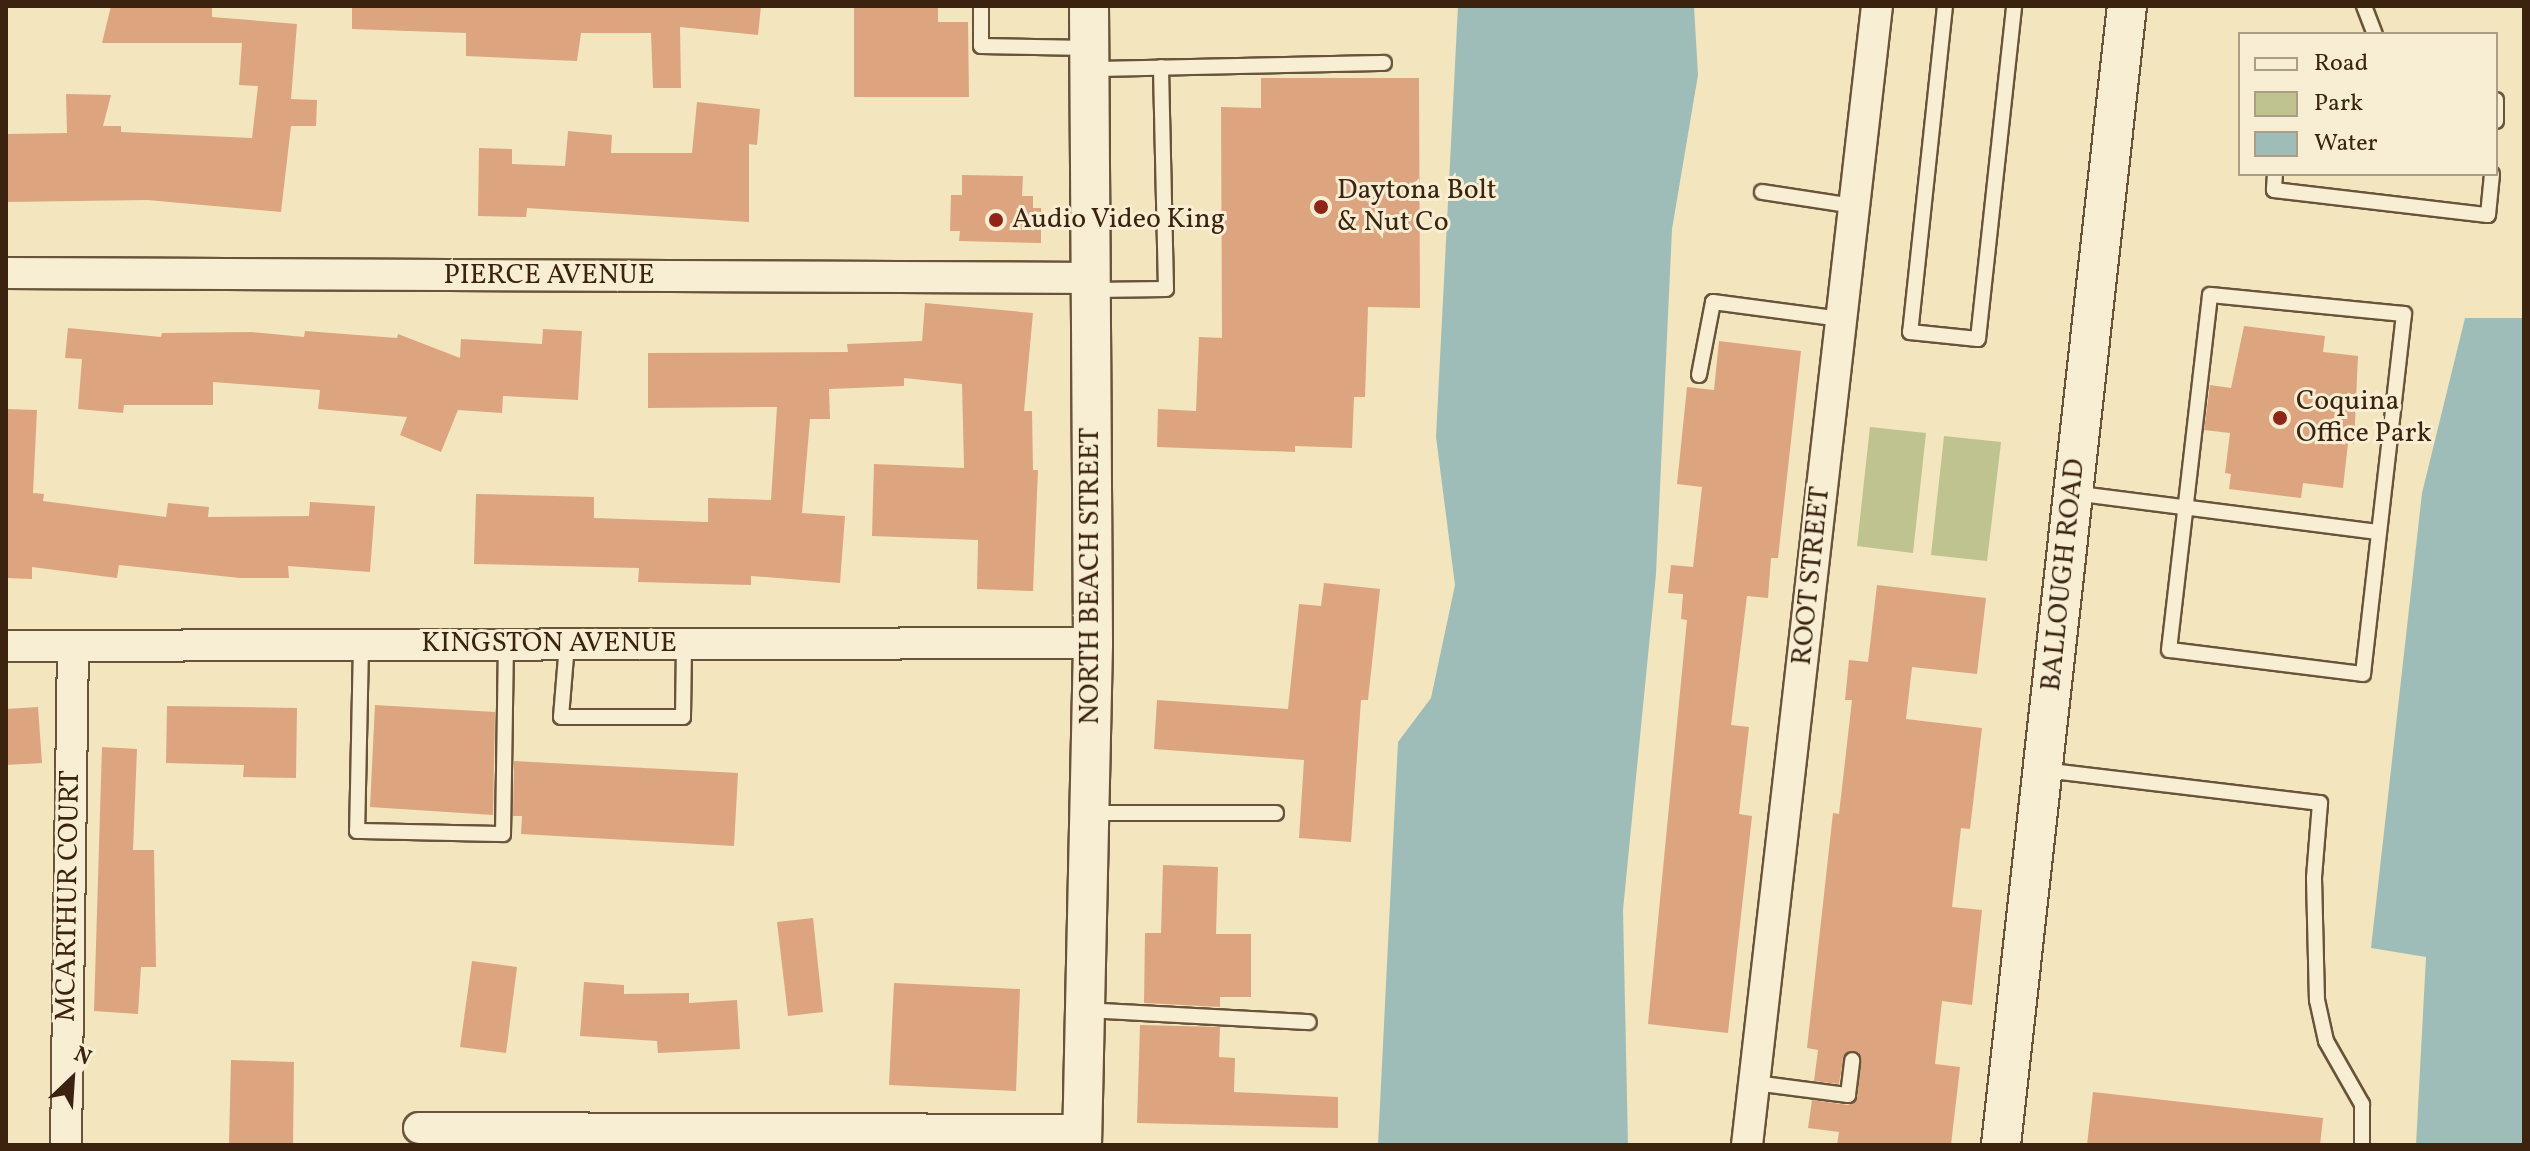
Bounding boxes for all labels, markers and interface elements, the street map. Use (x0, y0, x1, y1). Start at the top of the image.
legend (2238, 32, 2498, 176)
text: Road (2314, 47, 2368, 81)
text: Park (2314, 87, 2363, 121)
text: Water (2314, 127, 2378, 161)
place label: Daytona Bolt & Nut Co (1337, 174, 1497, 240)
marker: Daytona Bolt & Nut Co (1312, 198, 1330, 216)
place label: Audio Video King (1012, 203, 1226, 237)
marker: Audio Video King (987, 211, 1005, 229)
street label: PIERCE AVENUE (444, 259, 654, 293)
place label: Coquina Office Park (2296, 385, 2432, 451)
marker: Coquina Office Park (2271, 409, 2289, 427)
street label: NORTH BEACH STREET (1074, 427, 1108, 725)
street label: BALLOUGH ROAD (2035, 457, 2093, 693)
street label: ROOT STREET (1786, 485, 1838, 667)
street label: KINGSTON AVENUE (421, 627, 677, 661)
street label: MCARTHUR COURT (50, 770, 88, 1022)
north arrow (32, 1039, 112, 1119)
text: N (69, 1039, 96, 1074)

